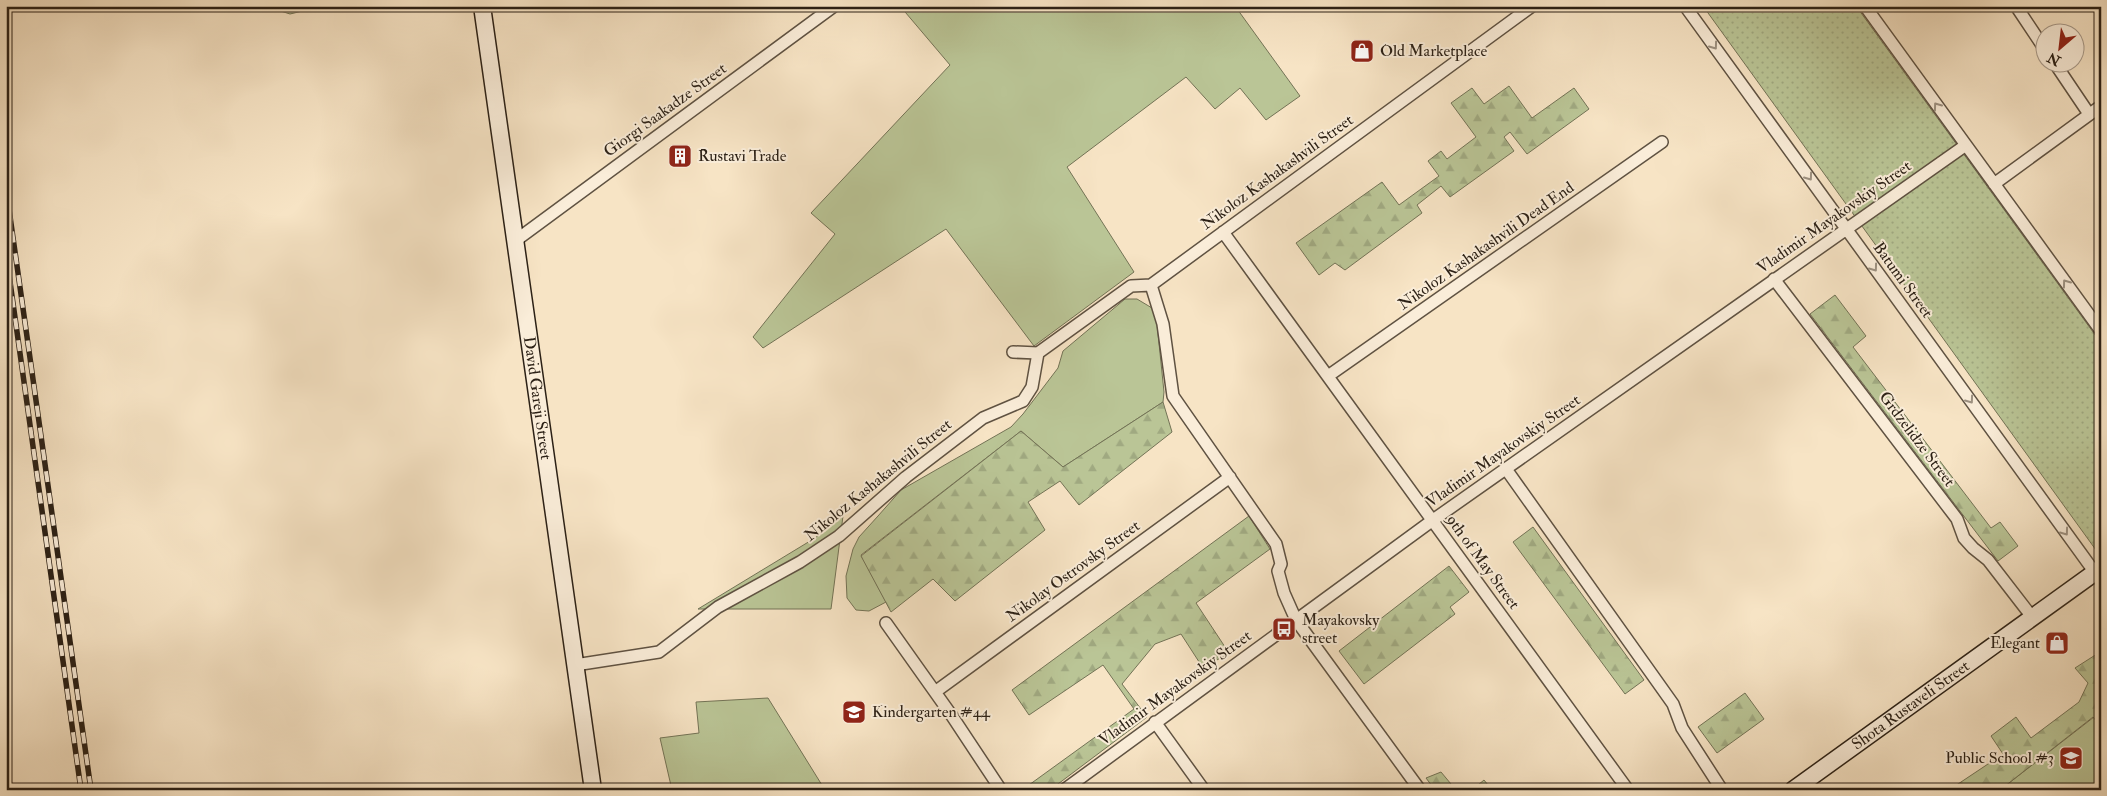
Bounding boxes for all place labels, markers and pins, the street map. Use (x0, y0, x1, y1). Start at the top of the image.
shop icon: Old Marketplace (1349, 38, 1375, 64)
place label: Old Marketplace (1380, 41, 1487, 62)
building icon: Rustavi Trade (667, 143, 693, 169)
place label: Rustavi Trade (698, 146, 787, 166)
place label: Mayakovsky street (1302, 610, 1380, 648)
bus stop icon: Mayakovsky street (1271, 616, 1297, 642)
shop icon: Elegant (2044, 630, 2070, 656)
place label: Elegant (1990, 633, 2040, 653)
school or university icon: Kindergarten #44 (841, 699, 867, 725)
place label: Kindergarten #44 (872, 702, 991, 722)
school or university icon: Public School #3 (2058, 745, 2084, 771)
place label: Public School #3 (1945, 748, 2054, 768)

